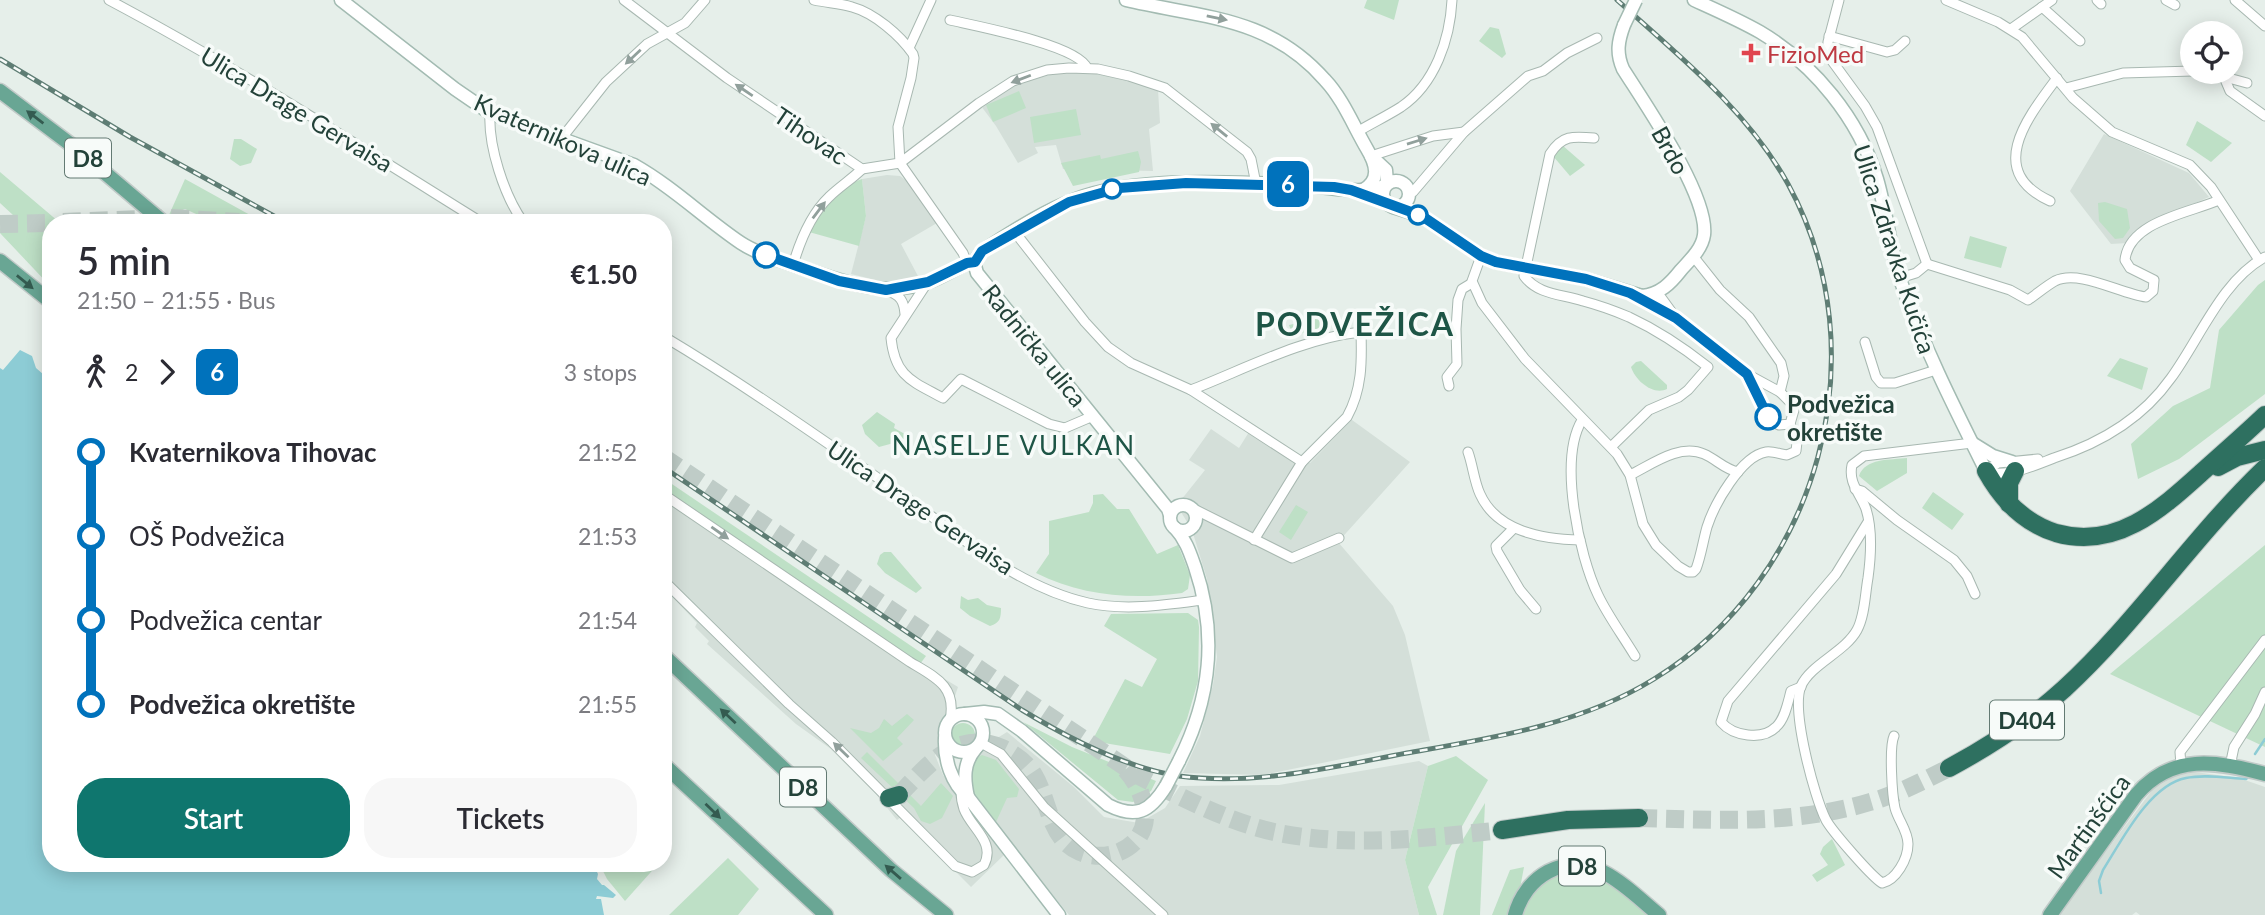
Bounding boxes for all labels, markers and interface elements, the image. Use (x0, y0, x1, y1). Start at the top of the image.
one-way arrow (1206, 12, 1228, 23)
map controls (2180, 21, 2243, 84)
button: locate (2180, 21, 2243, 84)
place label: FizioMed (1767, 39, 1864, 68)
street label: Ulica Drage Gervaisa (196, 40, 398, 178)
marker: FizioMed (1741, 43, 1761, 63)
one-way arrow (624, 49, 642, 65)
one-way arrow (1010, 73, 1031, 84)
one-way arrow (735, 84, 754, 97)
street label: Kvaternikova ulica (470, 87, 656, 191)
street label: Tihovac (769, 100, 853, 170)
one-way arrow (26, 109, 44, 124)
street label: Brdo (1646, 121, 1696, 179)
one-way arrow (1211, 123, 1228, 138)
one-way arrow (1407, 135, 1428, 145)
road number: D8 (65, 139, 111, 178)
street label: Ulica Zdravka Kučića (1848, 141, 1942, 357)
line badge: 6 (1265, 161, 1311, 207)
text: 6 (1281, 169, 1295, 198)
unlabelled marker (1102, 179, 1122, 199)
one-way arrow (811, 201, 825, 219)
unlabelled marker (1408, 205, 1428, 225)
text: 5 min (77, 237, 171, 283)
unlabelled marker (753, 242, 779, 268)
text: €1.50 (571, 258, 637, 290)
one-way arrow (16, 274, 34, 289)
street label: Radnička ulica (977, 278, 1093, 412)
text: 21:50 – 21:55 · Bus (77, 286, 276, 314)
district label: PODVEŽICA (1255, 304, 1455, 343)
icon: walk (77, 353, 115, 391)
icon: forward (148, 353, 186, 391)
text: 6 (210, 357, 224, 386)
text: 2 (125, 358, 138, 386)
text: 3 stops (564, 358, 637, 386)
place label: Podvežica okretište (1787, 389, 1895, 446)
marker: Podvežica okretište (1755, 404, 1781, 430)
district label: NASELJE VULKAN (892, 429, 1136, 461)
street label: Ulica Drage Gervaisa (822, 434, 1020, 580)
text: Kvaternikova Tihovac (129, 436, 377, 468)
text: 21:52 (578, 438, 637, 466)
text: OŠ Podvežica (129, 520, 285, 552)
text: 21:53 (578, 522, 637, 550)
one-way arrow (710, 526, 729, 539)
text: Podvežica centar (129, 604, 322, 636)
text: 21:54 (578, 606, 637, 634)
text: Podvežica okretište (129, 688, 356, 720)
text: 21:55 (578, 690, 637, 718)
road number: D404 (1990, 700, 2064, 740)
one-way arrow (719, 707, 736, 724)
one-way arrow (832, 741, 849, 758)
road number: D8 (780, 768, 826, 806)
street label: Martinšćica (2040, 768, 2136, 884)
button: Start (77, 778, 350, 858)
button: Tickets (364, 778, 637, 858)
one-way arrow (704, 802, 721, 818)
road number: D8 (1559, 846, 1605, 886)
one-way arrow (885, 864, 902, 880)

